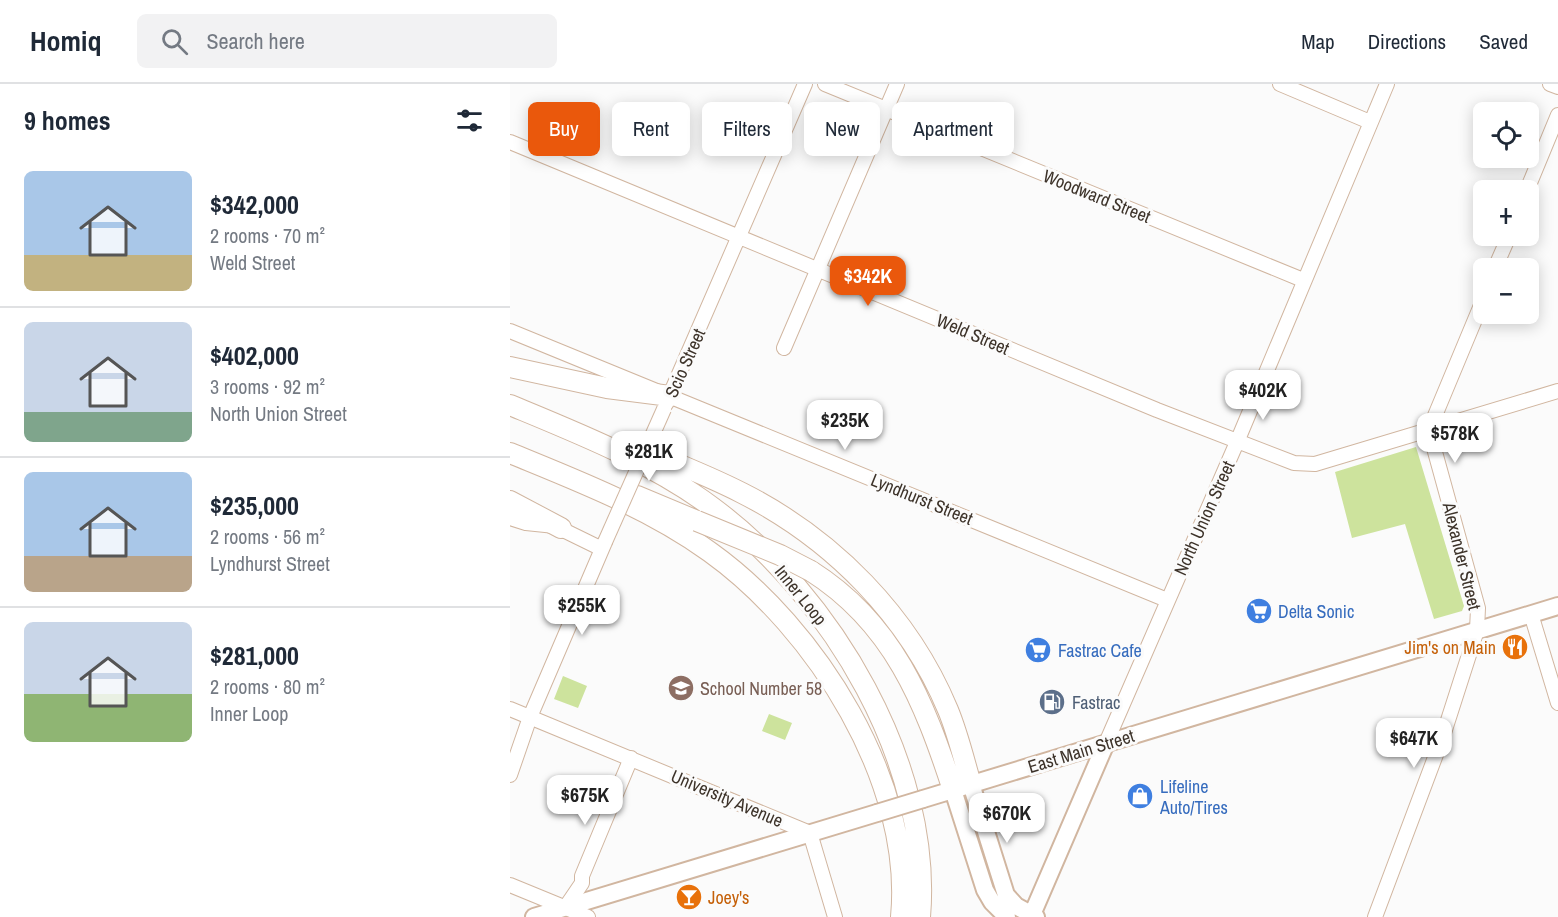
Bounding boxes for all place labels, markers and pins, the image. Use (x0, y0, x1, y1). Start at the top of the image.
pin: $342K (826, 256, 910, 307)
pin: $402K (1221, 370, 1305, 421)
pin: $235K (803, 400, 887, 451)
pin: $578K (1413, 413, 1497, 464)
pin: $281K (607, 431, 691, 482)
pin: $255K (540, 585, 624, 636)
supermarket icon: Delta Sonic (1244, 596, 1274, 626)
place label: Delta Sonic (1278, 599, 1354, 624)
restaurant icon: Jim's on Main (1500, 632, 1530, 662)
supermarket icon: Fastrac Cafe (1023, 635, 1053, 665)
place label: Jim's on Main (1405, 635, 1496, 660)
place label: Fastrac Cafe (1058, 638, 1142, 663)
school or university icon: School Number 58 (666, 673, 696, 703)
place label: School Number 58 (700, 676, 822, 701)
fuel station icon: Fastrac (1037, 687, 1067, 717)
place label: Fastrac (1072, 690, 1121, 715)
pin: $647K (1372, 718, 1456, 769)
place label: Lifeline Auto/Tires (1159, 774, 1228, 820)
pin: $675K (543, 775, 627, 826)
shop icon: Lifeline Auto/Tires (1125, 781, 1155, 811)
pin: $670K (965, 793, 1049, 844)
bar icon: Joey's (674, 882, 704, 912)
place label: Joey's (708, 885, 749, 910)

